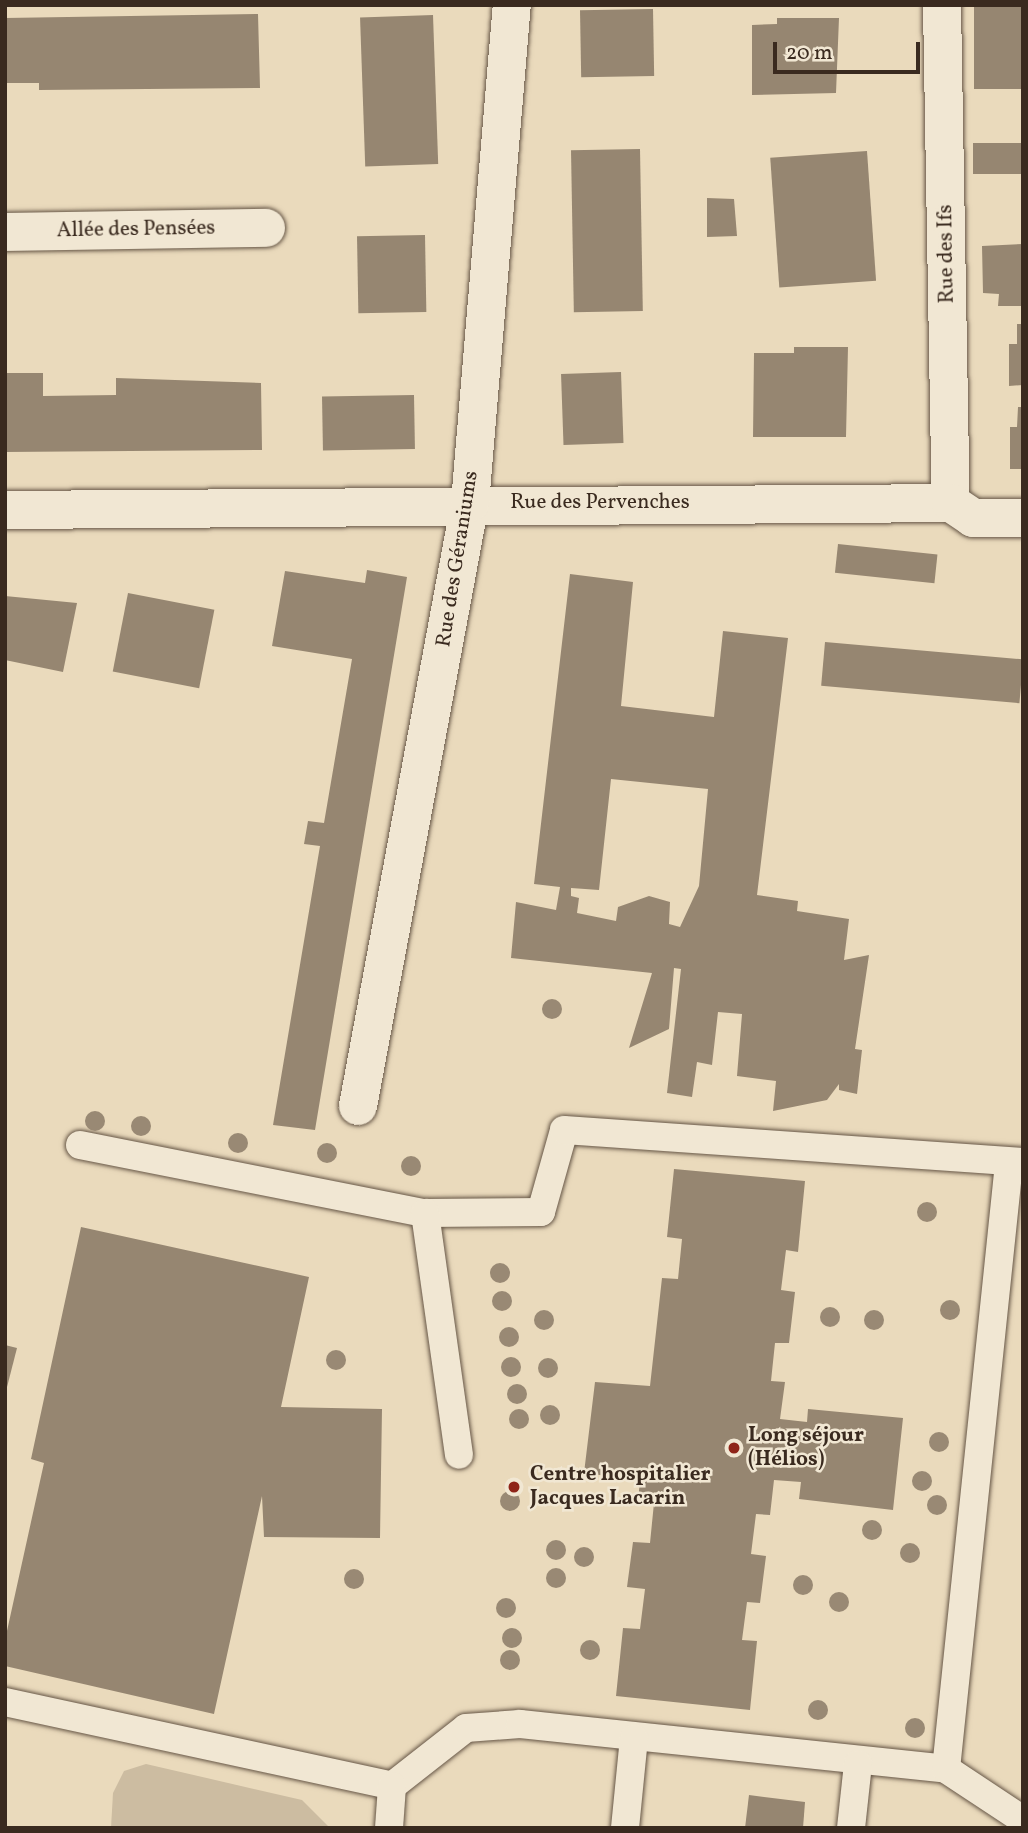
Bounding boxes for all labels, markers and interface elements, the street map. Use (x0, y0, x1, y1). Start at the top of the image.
scale bar (776, 28, 923, 72)
text: 20 m (786, 39, 832, 68)
street label: Rue des Ifs (934, 204, 960, 304)
street label: Allée des Pensées (56, 216, 216, 244)
street label: Rue des Géraniums (432, 469, 484, 649)
street label: Rue des Pervenches (510, 490, 690, 516)
place label: Long séjour (Hélios) (748, 1423, 864, 1473)
marker: Long séjour (Hélios) (726, 1440, 742, 1456)
place label: Centre hospitalier Jacques Lacarin (530, 1462, 710, 1512)
marker: Centre hospitalier Jacques Lacarin (504, 1477, 524, 1497)

